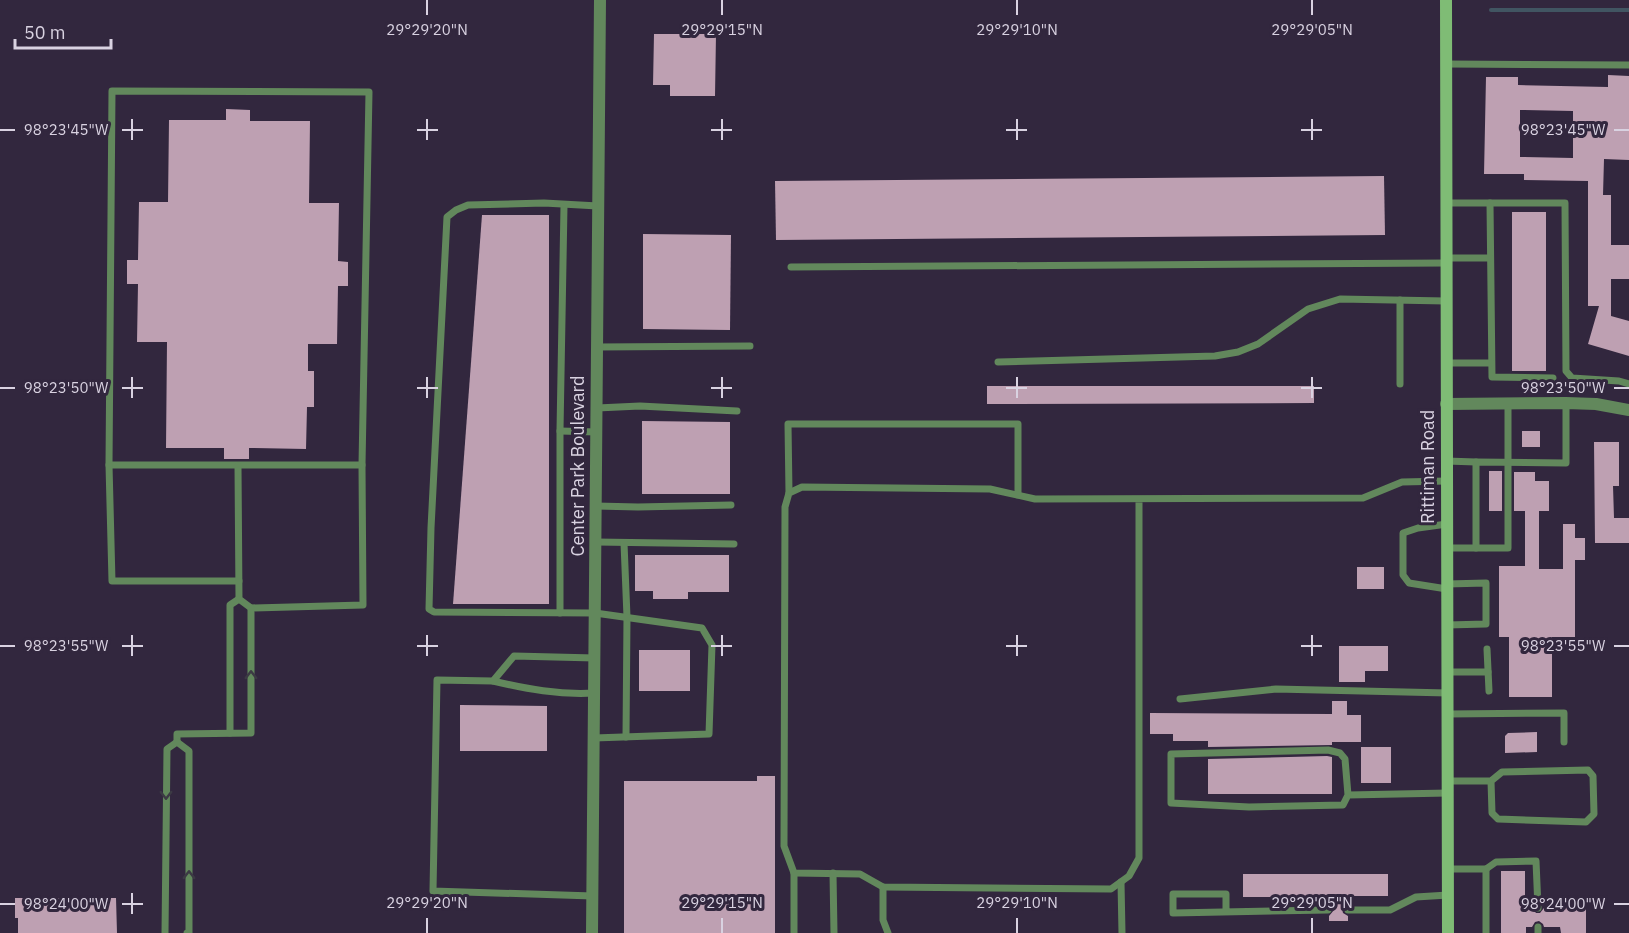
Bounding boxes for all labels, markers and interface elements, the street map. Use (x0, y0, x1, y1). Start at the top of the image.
scale bar (15, 12, 111, 50)
text: 29°29'20"N (386, 20, 468, 39)
text: 29°29'15"N (681, 20, 763, 39)
text: 29°29'10"N (976, 20, 1058, 39)
text: 29°29'05"N (1271, 20, 1353, 39)
text: 50 m (24, 21, 66, 44)
text: 98°23'45"W (24, 120, 109, 139)
text: 98°23'45"W (1521, 120, 1606, 139)
street label: Center Park Boulevard (566, 376, 589, 556)
text: 98°23'50"W (24, 378, 109, 397)
text: 98°23'50"W (1521, 378, 1606, 397)
street label: Rittiman Road (1416, 410, 1439, 524)
text: 98°23'55"W (24, 636, 109, 655)
text: 98°23'55"W (1521, 636, 1606, 655)
one-way arrow (245, 670, 257, 679)
one-way arrow (160, 791, 173, 800)
one-way arrow (183, 870, 195, 879)
text: 29°29'20"N (386, 893, 468, 912)
text: 29°29'15"N (681, 893, 763, 912)
text: 29°29'10"N (976, 893, 1058, 912)
text: 29°29'05"N (1271, 893, 1353, 912)
text: 98°24'00"W (24, 894, 109, 913)
text: 98°24'00"W (1521, 894, 1606, 913)

